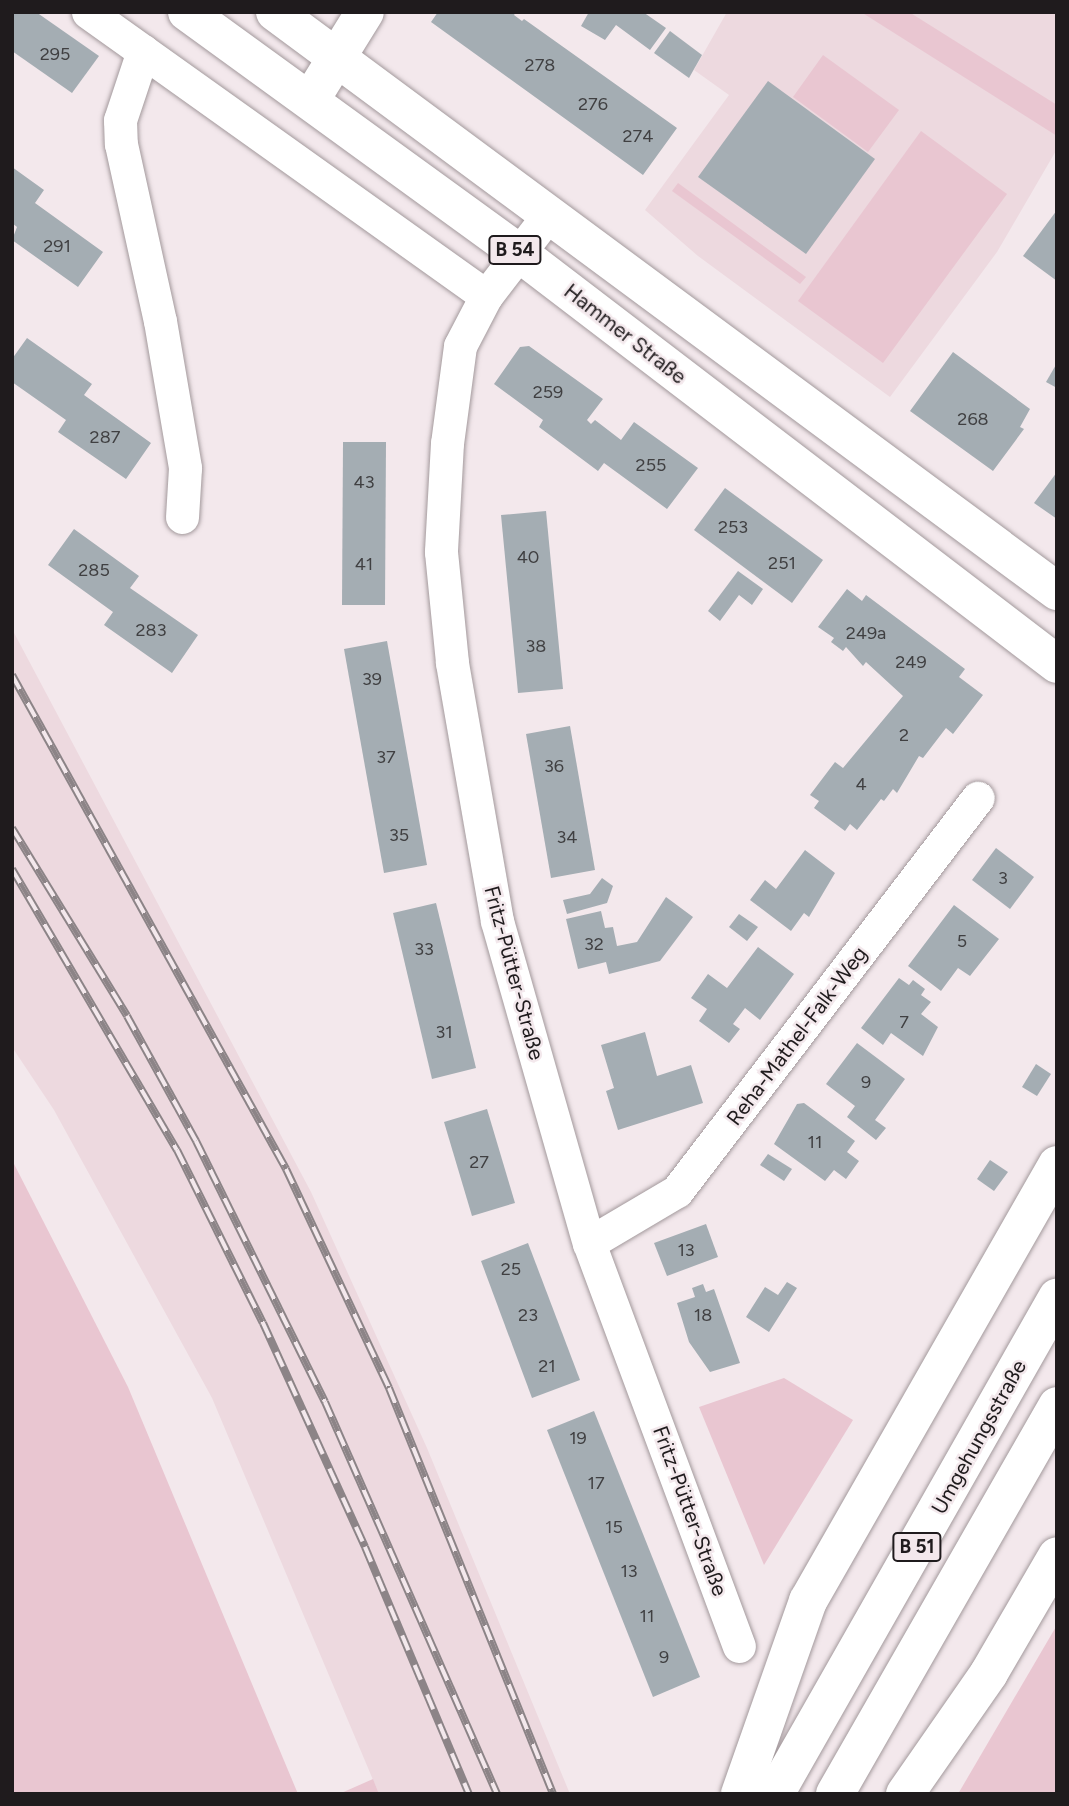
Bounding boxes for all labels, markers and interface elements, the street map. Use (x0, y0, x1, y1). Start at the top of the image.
house number: 295 (40, 43, 70, 65)
house number: 278 (525, 54, 555, 76)
house number: 276 (578, 93, 608, 115)
house number: 274 (623, 125, 653, 147)
road number: B 54 (487, 234, 543, 266)
house number: 291 (43, 235, 71, 257)
street label: Hammer Straße (559, 279, 691, 389)
house number: 259 (533, 381, 563, 403)
house number: 268 (957, 408, 989, 430)
house number: 287 (90, 426, 120, 448)
house number: 255 (636, 454, 666, 476)
house number: 43 (354, 471, 374, 493)
house number: 253 (718, 516, 748, 538)
house number: 40 (517, 546, 539, 568)
house number: 251 (768, 552, 796, 574)
house number: 41 (355, 553, 373, 575)
house number: 285 (78, 559, 110, 581)
house number: 283 (136, 619, 166, 641)
house number: 249a (846, 622, 886, 644)
house number: 38 (526, 635, 546, 657)
house number: 249 (895, 651, 927, 673)
house number: 39 (362, 668, 382, 690)
house number: 2 (899, 724, 909, 746)
house number: 37 (376, 746, 396, 768)
house number: 36 (544, 755, 564, 777)
house number: 4 (855, 773, 867, 795)
house number: 35 (389, 824, 409, 846)
house number: 34 (557, 826, 577, 848)
house number: 3 (998, 867, 1008, 889)
street label: Fritz-Pütter-Straße (479, 883, 549, 1063)
house number: 5 (957, 930, 967, 952)
house number: 32 (584, 933, 604, 955)
house number: 33 (414, 938, 434, 960)
street label: Reha-Mathel-Falk-Weg (722, 942, 872, 1130)
house number: 7 (899, 1011, 909, 1033)
house number: 31 (435, 1021, 453, 1043)
house number: 9 (861, 1071, 871, 1093)
house number: 11 (808, 1131, 822, 1153)
house number: 27 (469, 1151, 489, 1173)
house number: 13 (677, 1239, 695, 1261)
house number: 25 (501, 1258, 521, 1280)
house number: 23 (518, 1304, 538, 1326)
house number: 18 (694, 1304, 712, 1326)
house number: 21 (538, 1355, 556, 1377)
street label: Umgehungsstraße (926, 1355, 1032, 1519)
street label: Fritz-Pütter-Straße (648, 1423, 732, 1599)
house number: 19 (569, 1427, 587, 1449)
house number: 17 (587, 1472, 605, 1494)
house number: 15 (605, 1516, 623, 1538)
road number: B 51 (891, 1532, 943, 1562)
house number: 13 (620, 1560, 638, 1582)
house number: 11 (640, 1605, 654, 1627)
house number: 9 (659, 1646, 669, 1668)

